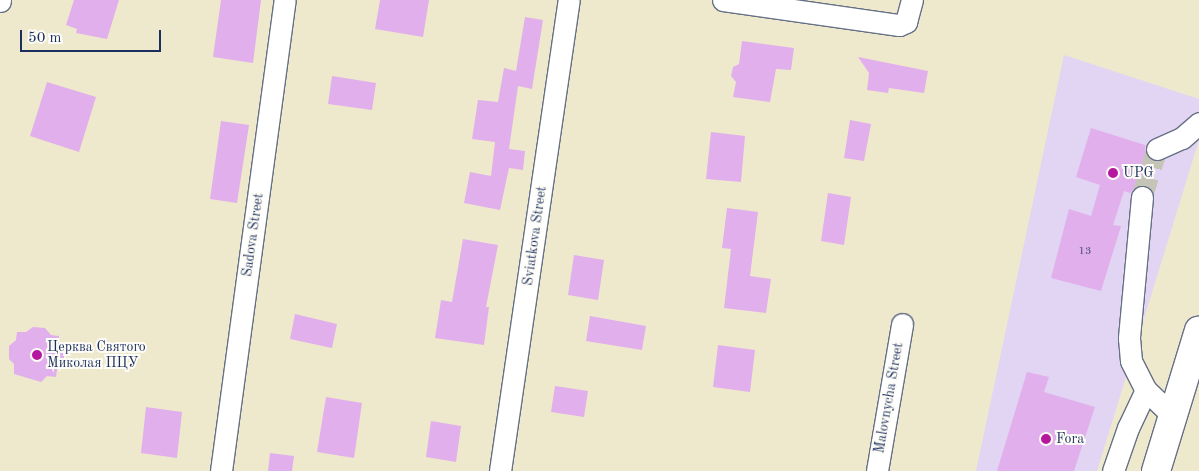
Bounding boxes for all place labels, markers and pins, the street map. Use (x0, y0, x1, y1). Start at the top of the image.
place label: UPG (1123, 165, 1154, 181)
marker: UPG (1107, 167, 1119, 179)
place label: Церква Святого Миколая ПЦУ (47, 339, 146, 372)
marker: Церква Святого Миколая ПЦУ (31, 349, 43, 361)
place label: Fora (1056, 431, 1084, 447)
marker: Fora (1040, 433, 1052, 445)

